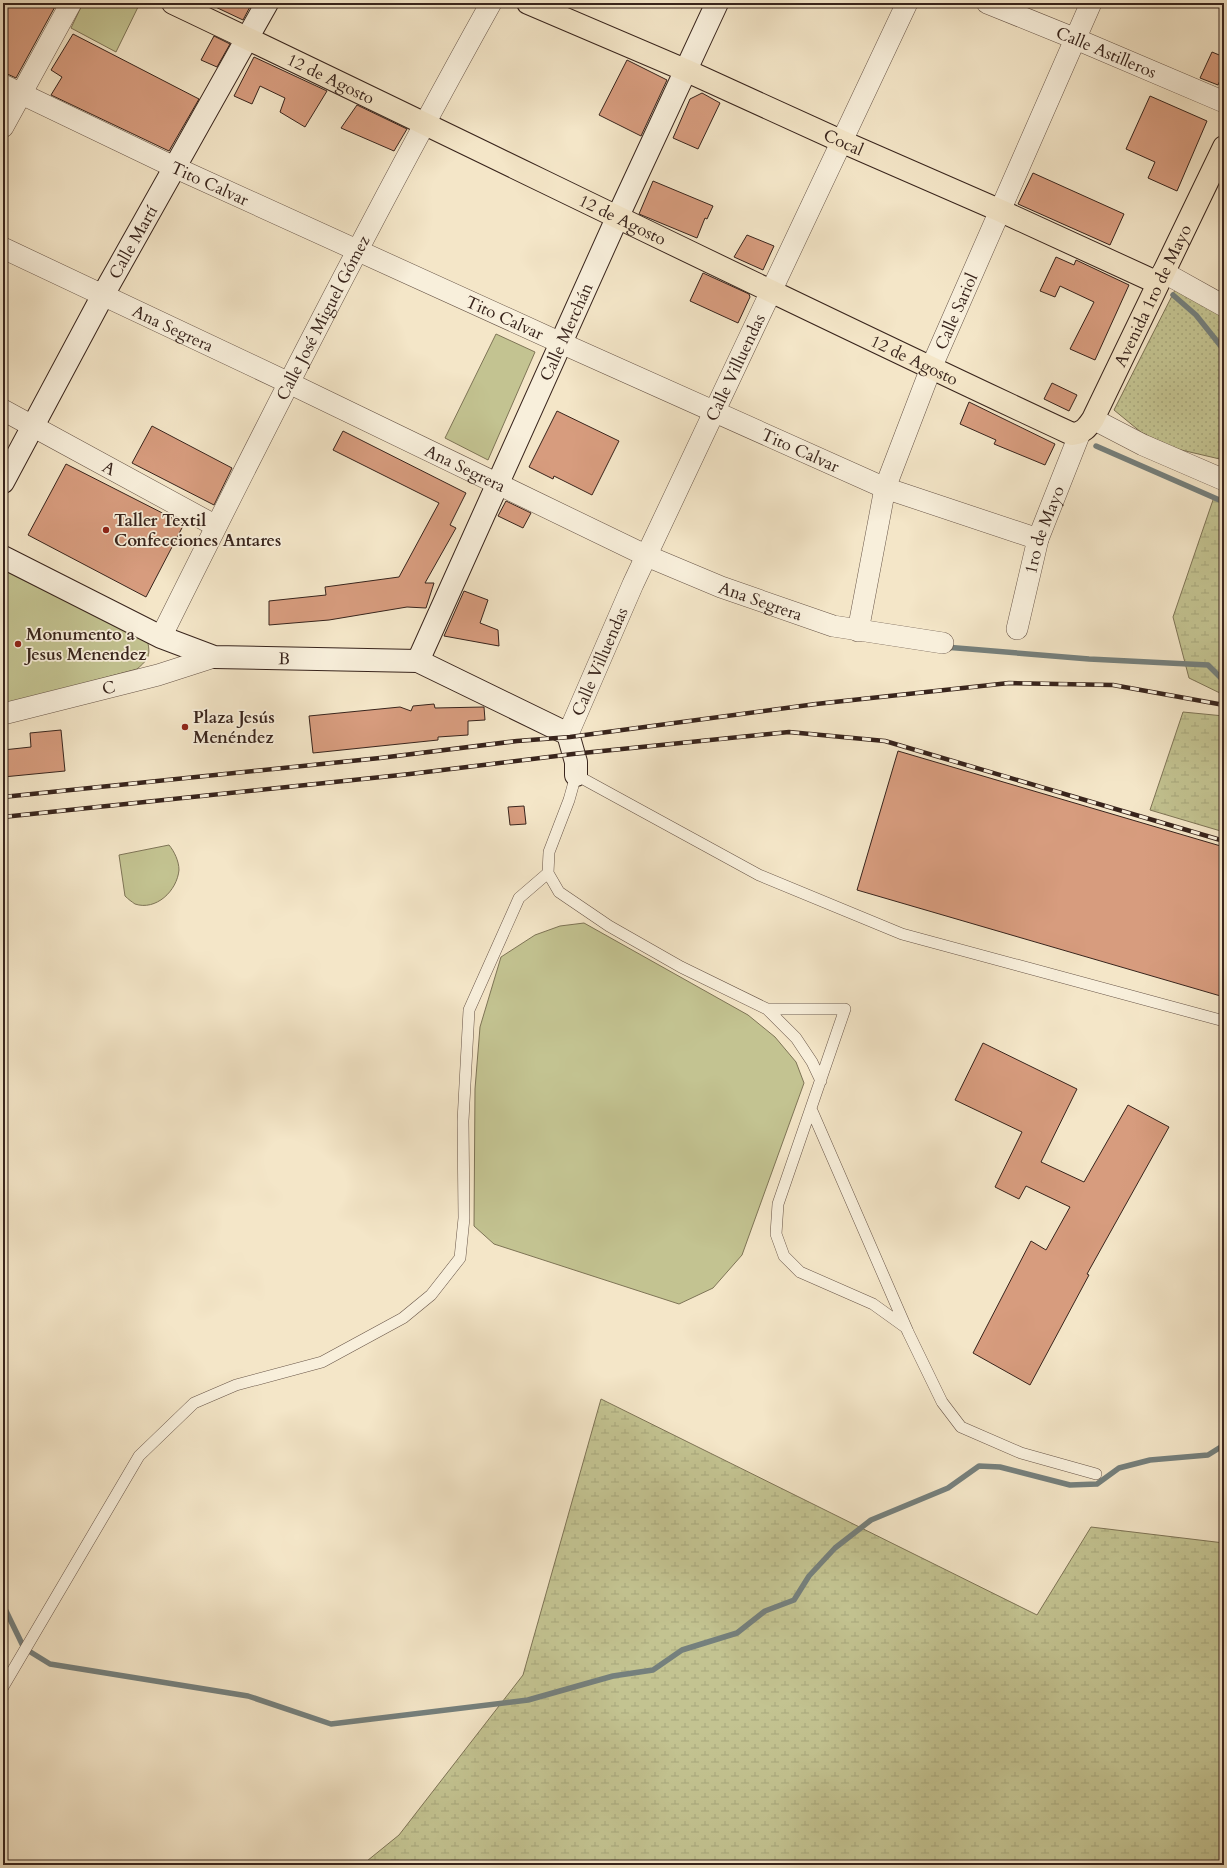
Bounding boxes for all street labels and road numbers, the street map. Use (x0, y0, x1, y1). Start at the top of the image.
street label: Calle Astilleros (1053, 21, 1160, 84)
street label: 12 de Agosto (283, 48, 378, 109)
street label: Cocal (820, 123, 868, 161)
street label: Tito Calvar (167, 156, 253, 211)
street label: 12 de Agosto (575, 189, 670, 251)
street label: Calle Martí (103, 201, 163, 283)
street label: Avenida 1ro de Mayo (1108, 220, 1197, 371)
street label: Calle José Miguel Gómez (271, 231, 375, 404)
street label: Calle Sariol (929, 269, 983, 353)
street label: Calle Merchán (534, 279, 598, 385)
street label: Tito Calvar (462, 290, 548, 345)
street label: Ana Segrera (129, 299, 218, 357)
street label: Calle Villuendas (700, 310, 770, 425)
street label: 12 de Agosto (867, 329, 962, 391)
street label: Tito Calvar (758, 423, 844, 478)
street label: Ana Segrera (421, 439, 510, 498)
street label: A (98, 455, 121, 481)
street label: 1ro de Mayo (1019, 482, 1069, 576)
street label: Ana Segrera (716, 576, 806, 626)
street label: Calle Villuendas (566, 603, 633, 719)
street label: B (278, 647, 290, 670)
street label: C (100, 675, 118, 700)

